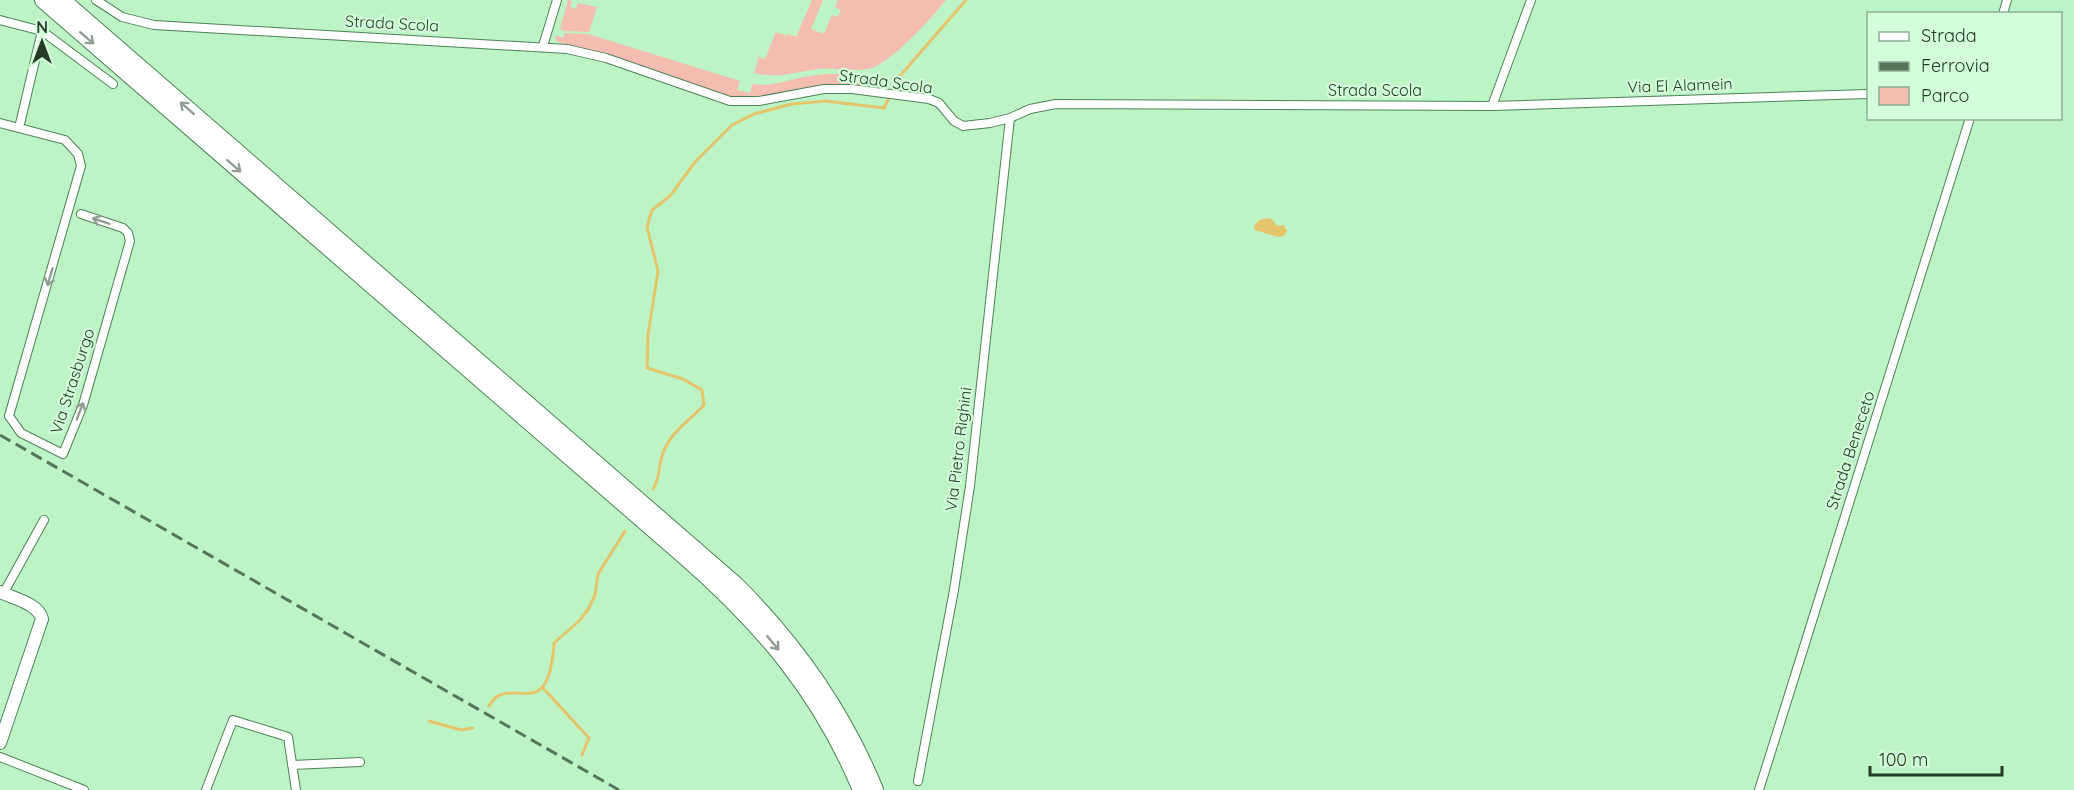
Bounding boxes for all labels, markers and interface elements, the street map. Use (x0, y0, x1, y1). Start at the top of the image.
street label: Strada Scola (344, 11, 440, 35)
north arrow (12, 12, 72, 72)
legend (1867, 12, 2062, 120)
text: N (36, 17, 48, 37)
text: Strada (1921, 24, 1977, 47)
one-way arrow (79, 31, 94, 45)
text: Ferrovia (1921, 54, 1990, 77)
street label: Strada Scola (838, 65, 934, 97)
street label: Via El Alamein (1627, 73, 1733, 97)
street label: Strada Scola (1328, 80, 1422, 100)
text: Parco (1921, 84, 1969, 107)
one-way arrow (180, 101, 195, 115)
one-way arrow (226, 159, 241, 173)
one-way arrow (92, 214, 111, 225)
one-way arrow (44, 268, 55, 287)
street label: Via Strasburgo (46, 326, 98, 436)
street label: Via Pietro Righini (940, 386, 976, 512)
street label: Strada Beneceto (1821, 388, 1879, 512)
one-way arrow (76, 402, 87, 421)
one-way arrow (766, 635, 780, 650)
scale bar (1870, 739, 2002, 777)
text: 100 m (1879, 748, 1928, 771)

